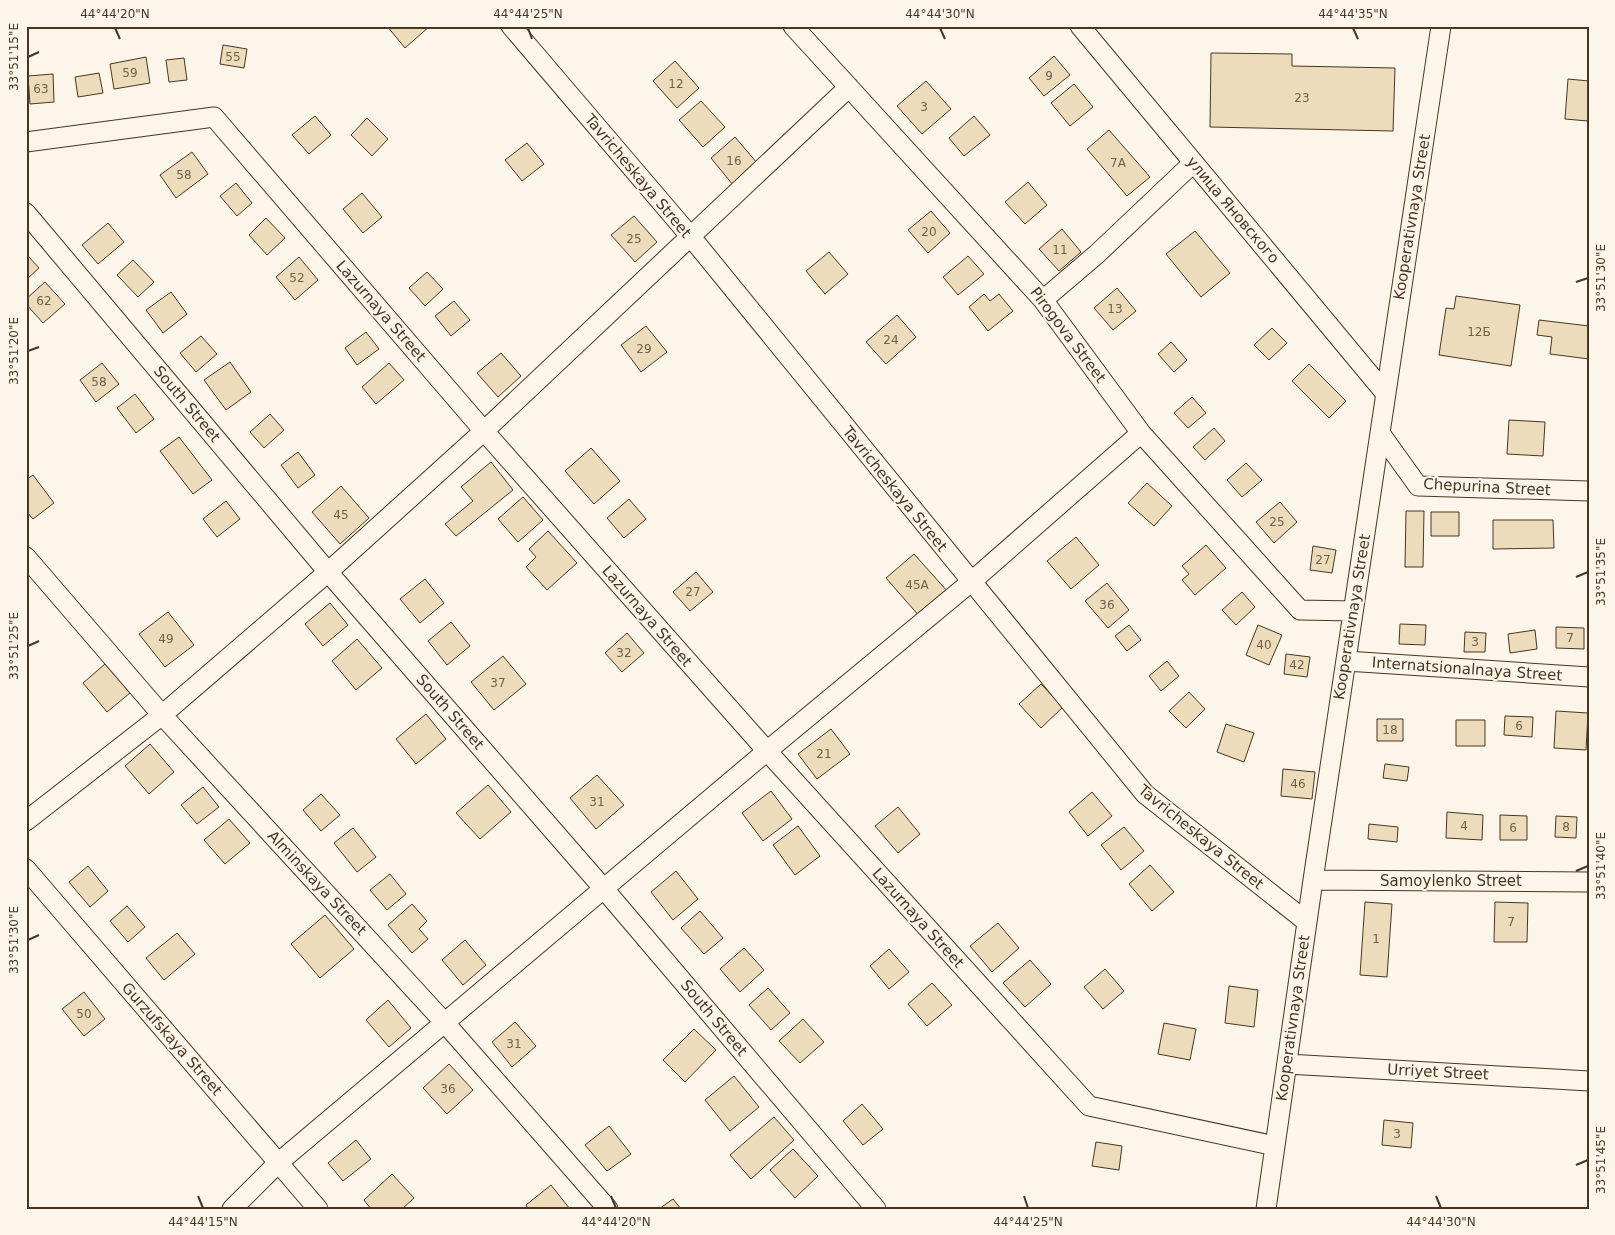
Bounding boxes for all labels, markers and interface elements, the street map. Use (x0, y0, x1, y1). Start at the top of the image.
text: 44°44'20"N (80, 7, 150, 21)
text: 44°44'25"N (493, 7, 563, 21)
text: 44°44'30"N (905, 7, 975, 21)
text: 44°44'35"N (1318, 7, 1388, 21)
text: 33°51'15"E (7, 23, 21, 91)
house number: 55 (225, 50, 241, 64)
house number: 59 (122, 66, 138, 80)
house number: 9 (1045, 69, 1053, 83)
house number: 12 (668, 77, 684, 91)
house number: 63 (33, 82, 49, 96)
house number: 23 (1294, 91, 1310, 105)
house number: 3 (920, 100, 928, 114)
street label: Tavricheskaya Street (580, 110, 695, 242)
street label: Kooperativnaya Street (1390, 133, 1434, 301)
street label: улица Яновского (1183, 153, 1283, 267)
house number: 16 (726, 154, 742, 168)
house number: 7А (1110, 156, 1127, 170)
house number: 58 (176, 168, 192, 182)
house number: 20 (921, 225, 937, 239)
house number: 25 (626, 232, 642, 246)
house number: 11 (1052, 243, 1068, 257)
text: 33°51'30"E (1594, 244, 1608, 312)
street label: Lazurnaya Street (332, 257, 430, 365)
house number: 52 (289, 271, 305, 285)
street label: Pirogova Street (1026, 284, 1110, 386)
house number: 62 (36, 294, 52, 308)
house number: 13 (1107, 302, 1123, 316)
text: 33°51'20"E (7, 317, 21, 385)
house number: 12Б (1467, 325, 1491, 339)
house number: 24 (883, 333, 899, 347)
house number: 29 (636, 342, 652, 356)
street label: South Street (150, 362, 224, 446)
house number: 58 (91, 375, 107, 389)
street label: Tavricheskaya Street (838, 422, 951, 555)
street label: Chepurina Street (1423, 475, 1551, 499)
house number: 45 (333, 508, 349, 522)
house number: 25 (1269, 515, 1285, 529)
street label: Kooperativnaya Street (1330, 533, 1374, 701)
text: 33°51'35"E (1594, 538, 1608, 606)
house number: 27 (1315, 553, 1331, 567)
street label: Lazurnaya Street (598, 562, 696, 670)
house number: 45А (905, 578, 930, 592)
house number: 27 (685, 585, 701, 599)
house number: 36 (1099, 598, 1115, 612)
text: 33°51'25"E (7, 612, 21, 680)
house number: 7 (1566, 631, 1574, 645)
house number: 49 (158, 632, 174, 646)
house number: 3 (1471, 635, 1479, 649)
house number: 40 (1256, 638, 1272, 652)
house number: 32 (616, 646, 632, 660)
street label: Internatsionalnaya Street (1371, 653, 1563, 685)
house number: 42 (1289, 658, 1305, 672)
street label: South Street (412, 671, 488, 753)
house number: 37 (490, 676, 506, 690)
house number: 6 (1515, 719, 1523, 733)
house number: 18 (1382, 723, 1398, 737)
house number: 21 (816, 747, 832, 761)
house number: 46 (1290, 777, 1306, 791)
street label: Tavricheskaya Street (1134, 780, 1267, 893)
house number: 31 (589, 795, 605, 809)
house number: 4 (1460, 819, 1468, 833)
house number: 8 (1562, 820, 1570, 834)
house number: 6 (1509, 821, 1517, 835)
street label: Alminskaya Street (264, 827, 370, 939)
text: 33°51'40"E (1594, 832, 1608, 900)
street label: Lazurnaya Street (869, 864, 968, 972)
street label: Samoylenko Street (1380, 872, 1522, 890)
text: 33°51'30"E (7, 906, 21, 974)
house number: 7 (1507, 915, 1515, 929)
house number: 1 (1372, 932, 1380, 946)
street label: Kooperativnaya Street (1272, 934, 1314, 1102)
street label: South Street (677, 976, 751, 1060)
street label: Gurzufskaya Street (118, 979, 226, 1099)
house number: 50 (76, 1007, 92, 1021)
house number: 31 (506, 1037, 522, 1051)
street label: Urriyet Street (1387, 1060, 1489, 1084)
house number: 36 (440, 1082, 456, 1096)
text: 33°51'45"E (1594, 1126, 1608, 1194)
house number: 3 (1393, 1127, 1401, 1141)
text: 44°44'15"N (168, 1215, 238, 1229)
text: 44°44'20"N (581, 1215, 651, 1229)
text: 44°44'25"N (993, 1215, 1063, 1229)
text: 44°44'30"N (1406, 1215, 1476, 1229)

